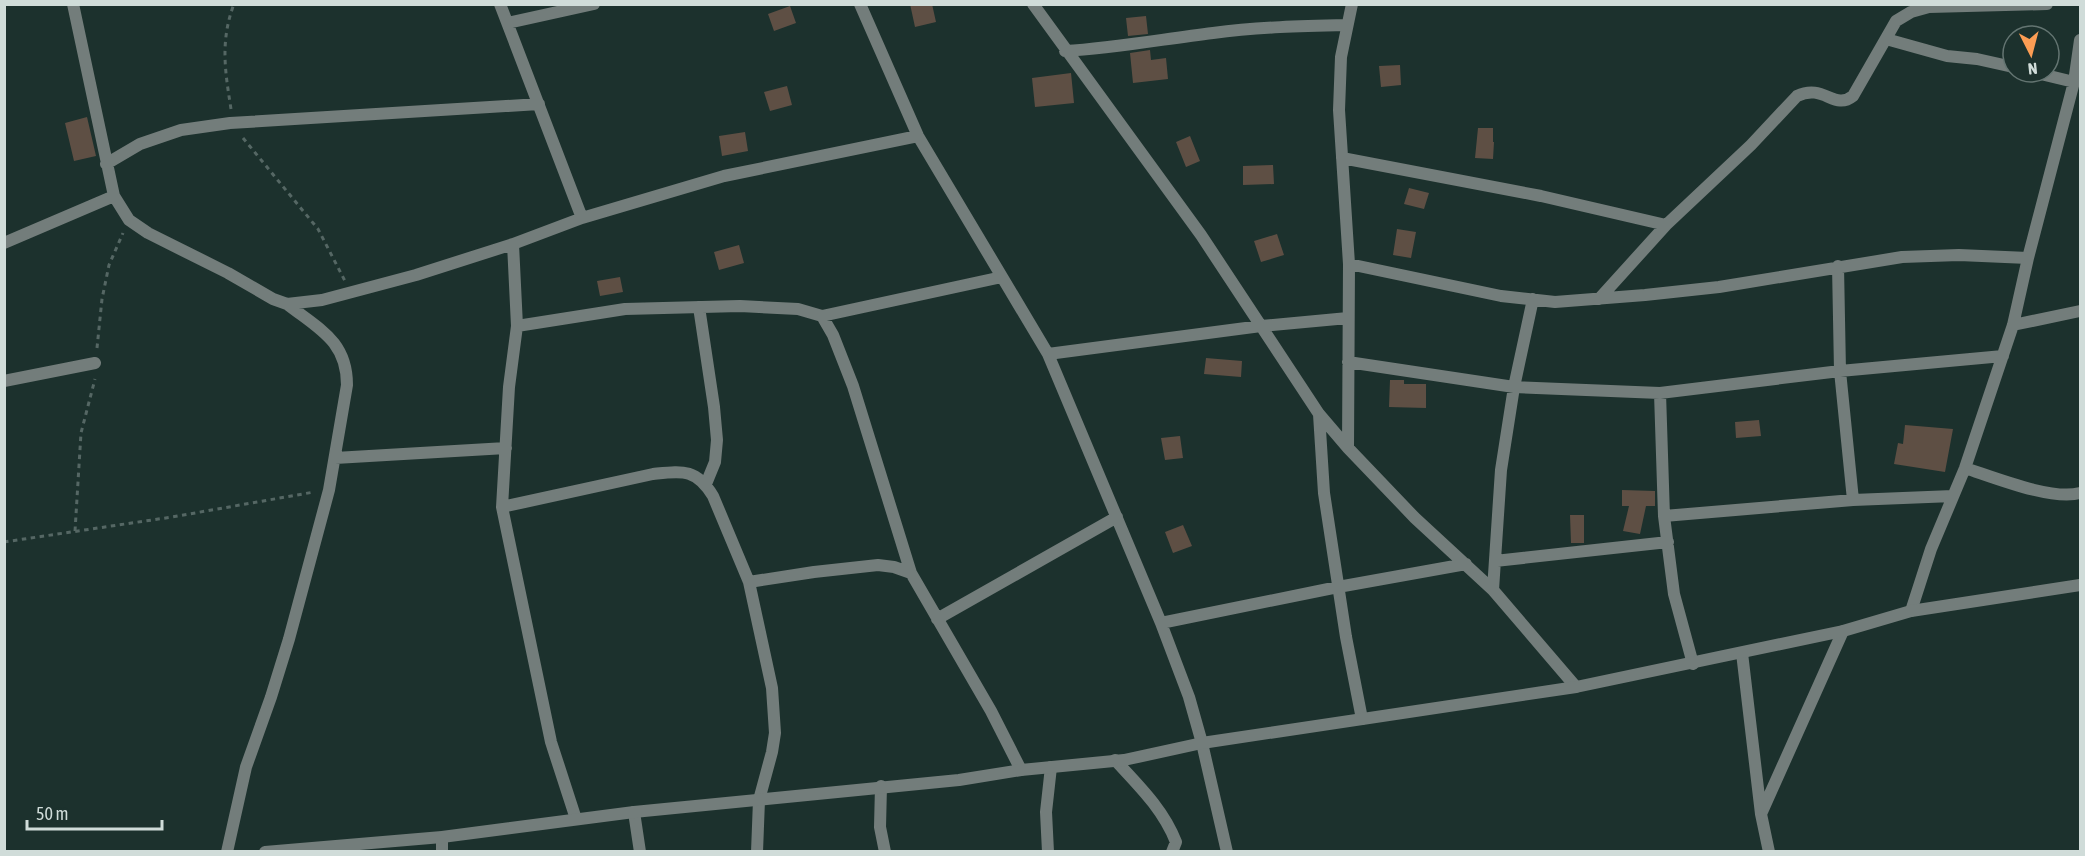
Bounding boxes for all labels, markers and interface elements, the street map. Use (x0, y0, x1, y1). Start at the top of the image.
north arrow (2001, 24, 2061, 84)
text: N (2027, 59, 2038, 78)
scale bar (27, 793, 162, 831)
text: 50 m (36, 803, 68, 824)

